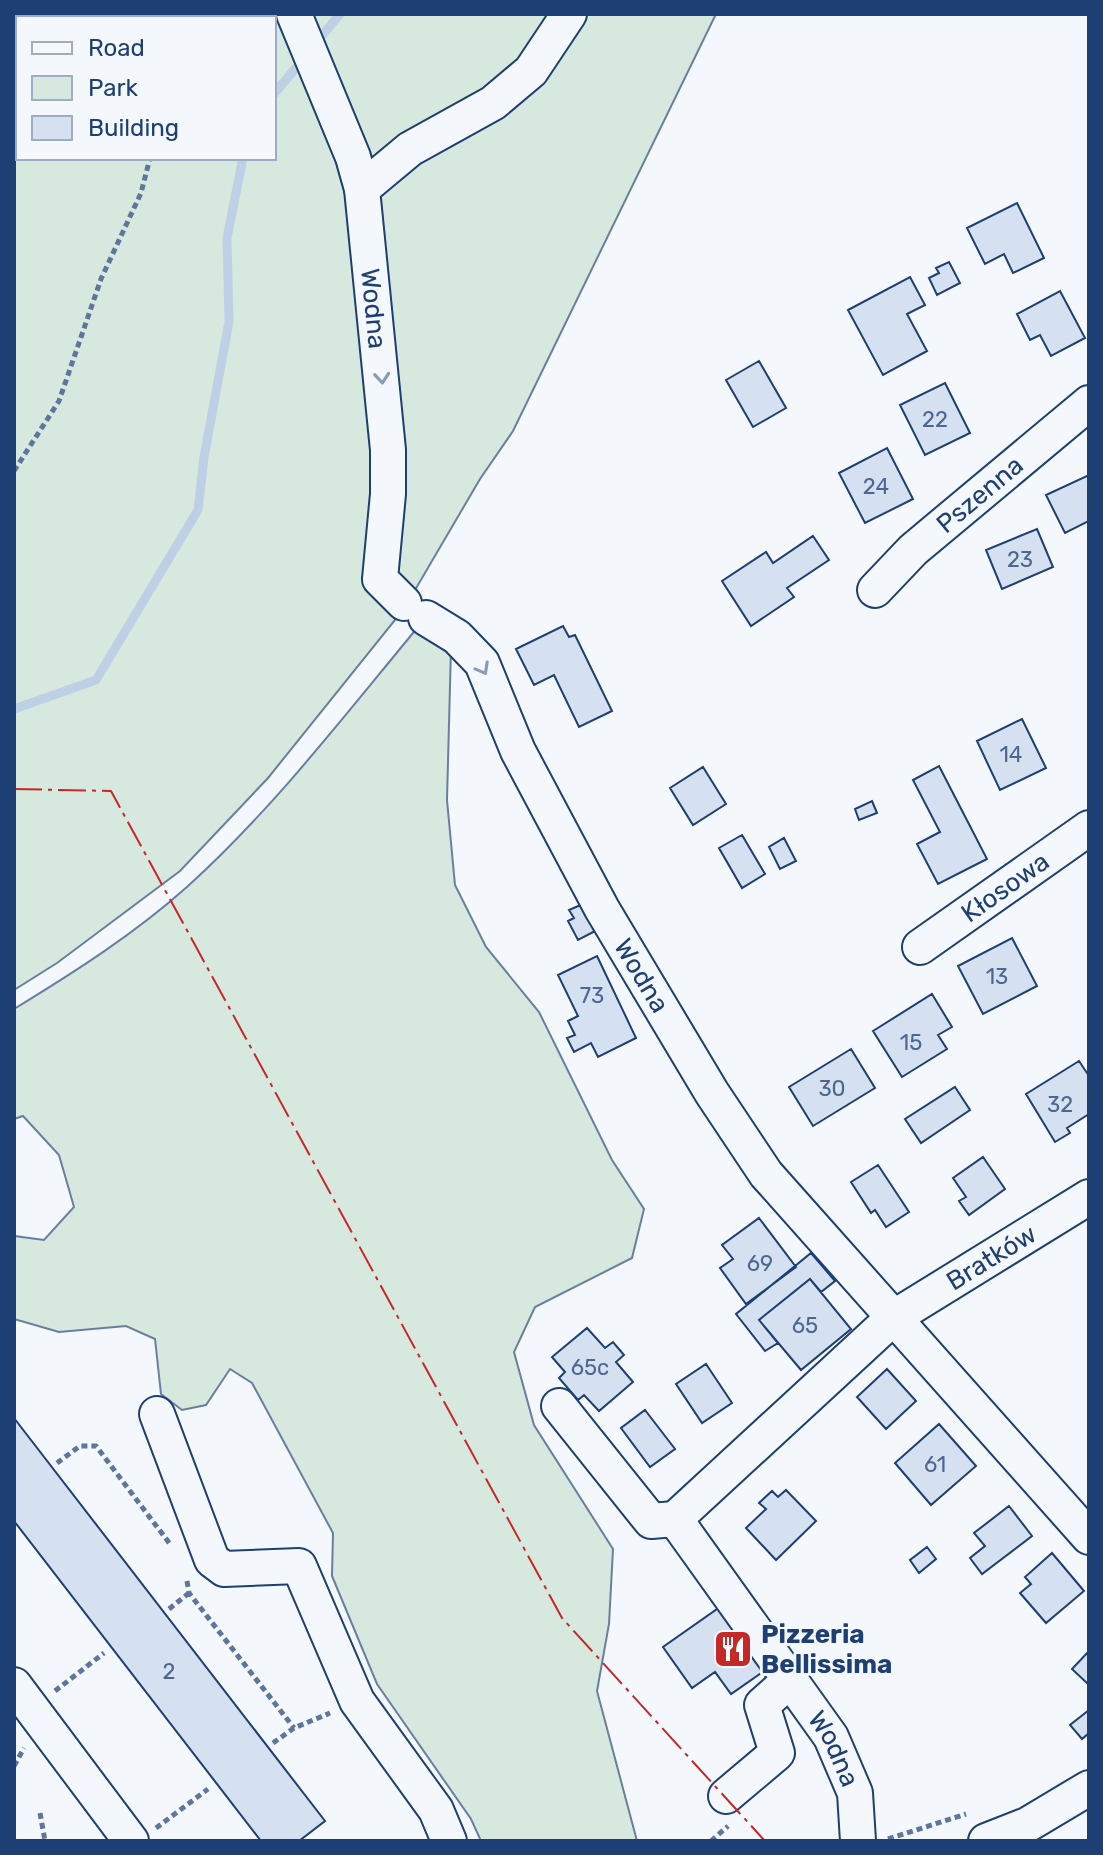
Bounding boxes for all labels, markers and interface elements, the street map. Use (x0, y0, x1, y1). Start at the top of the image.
legend (16, 16, 276, 160)
text: Road (88, 34, 145, 62)
text: Park (88, 74, 139, 102)
text: Building (88, 114, 179, 142)
street label: Wodna (354, 267, 393, 350)
one-way arrow (373, 371, 390, 384)
house number: 22 (922, 406, 948, 433)
street label: Pszenna (930, 450, 1030, 540)
house number: 24 (863, 473, 889, 500)
house number: 23 (1007, 546, 1033, 573)
one-way arrow (473, 661, 488, 675)
house number: 14 (999, 741, 1023, 768)
street label: Kłosowa (955, 846, 1055, 929)
street label: Wodna (607, 933, 675, 1018)
house number: 13 (986, 963, 1008, 990)
house number: 73 (580, 982, 604, 1009)
house number: 15 (900, 1029, 922, 1056)
house number: 30 (818, 1075, 846, 1102)
house number: 32 (1047, 1091, 1073, 1118)
street label: Bratków (941, 1218, 1042, 1297)
house number: 69 (747, 1250, 773, 1277)
house number: 65 (792, 1312, 818, 1339)
house number: 65c (571, 1354, 609, 1381)
house number: 61 (924, 1451, 946, 1478)
place label: Pizzeria Bellissima (761, 1619, 892, 1680)
restaurant icon: Pizzeria Bellissima (712, 1628, 754, 1670)
house number: 2 (163, 1658, 175, 1685)
street label: Wodna (801, 1705, 865, 1791)

